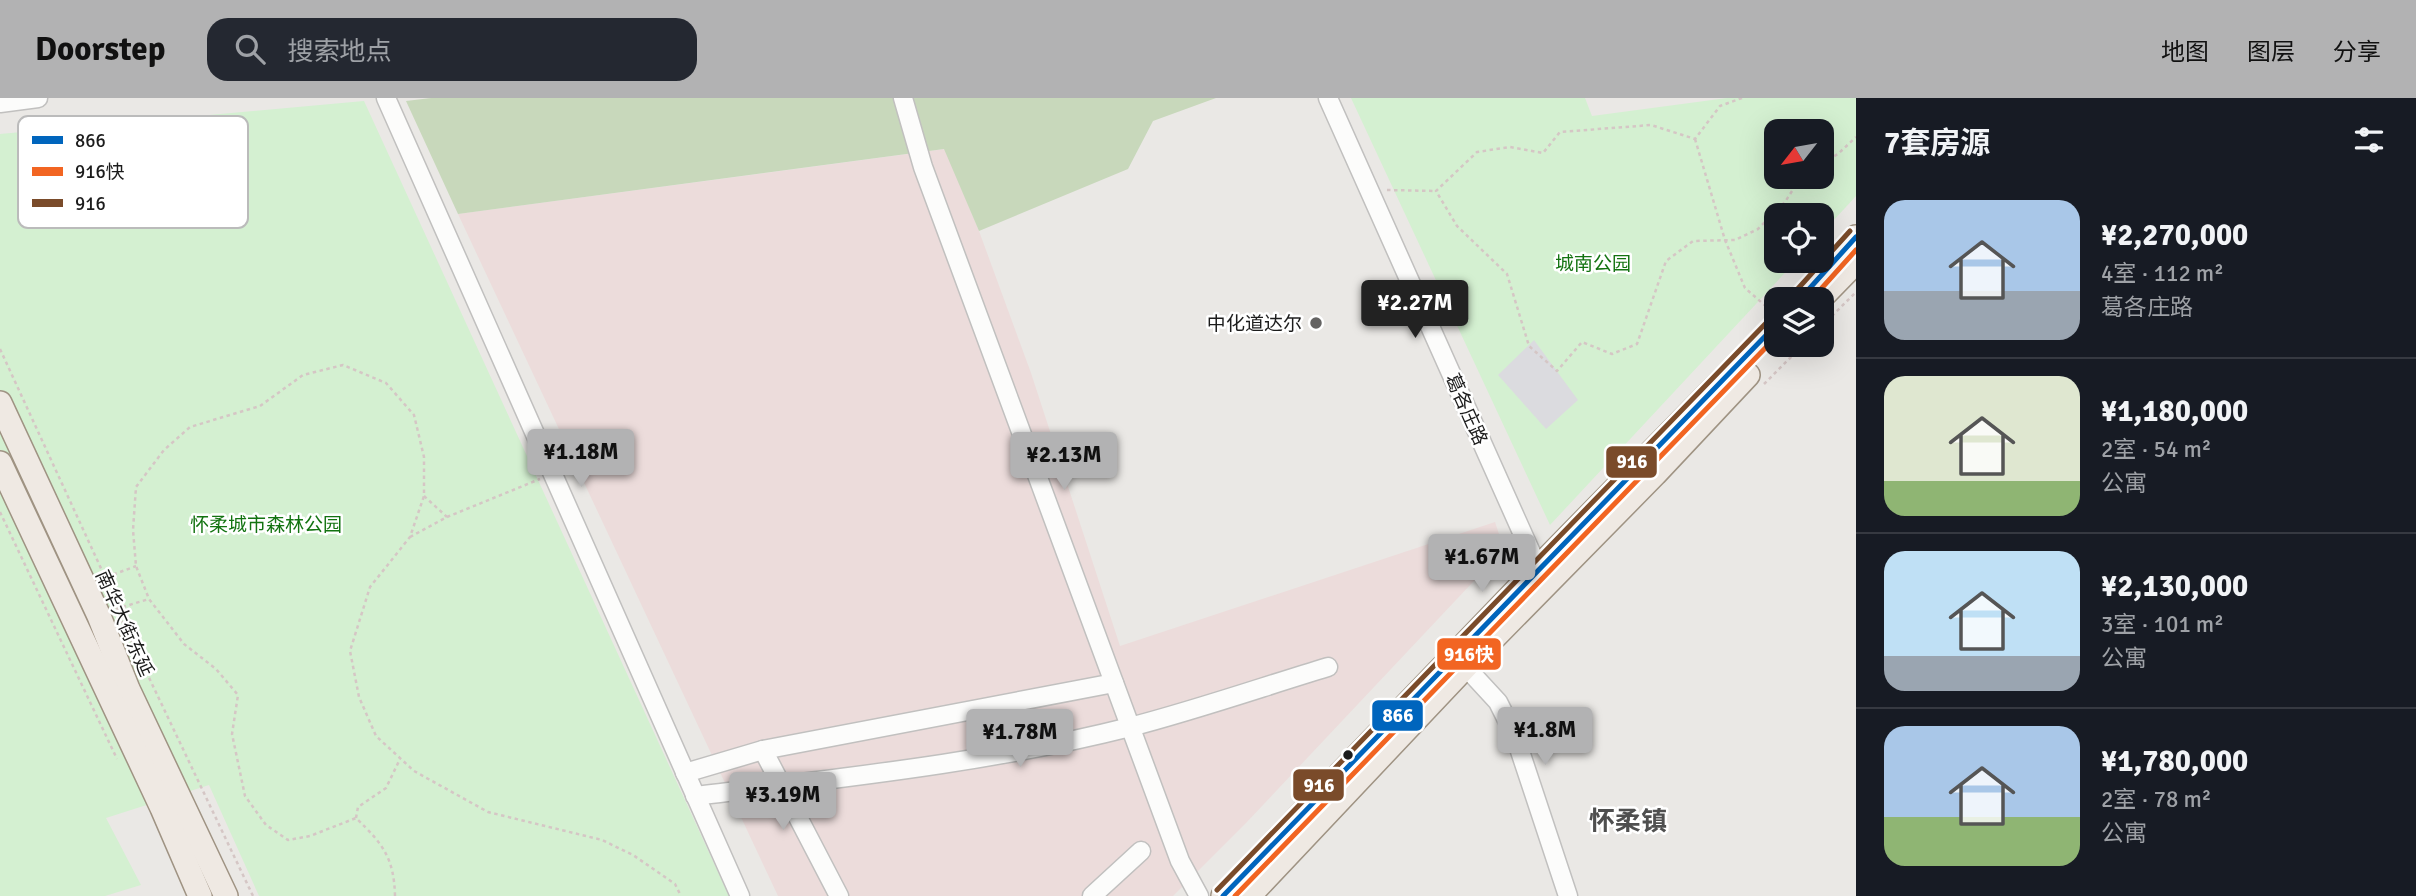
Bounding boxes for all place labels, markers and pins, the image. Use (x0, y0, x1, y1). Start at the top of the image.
pin: ¥2.27M (1358, 280, 1472, 340)
place label: 中化道达尔 (1207, 312, 1302, 336)
marker: 中化道达尔 (1308, 315, 1324, 331)
pin: ¥1.18M (524, 430, 638, 489)
pin: ¥2.13M (1007, 432, 1121, 492)
pin: ¥1.67M (1425, 534, 1539, 594)
pin: ¥1.8M (1496, 708, 1594, 767)
pin: ¥1.78M (963, 710, 1077, 769)
unlabelled marker (1341, 748, 1355, 762)
pin: ¥3.19M (726, 772, 840, 832)

